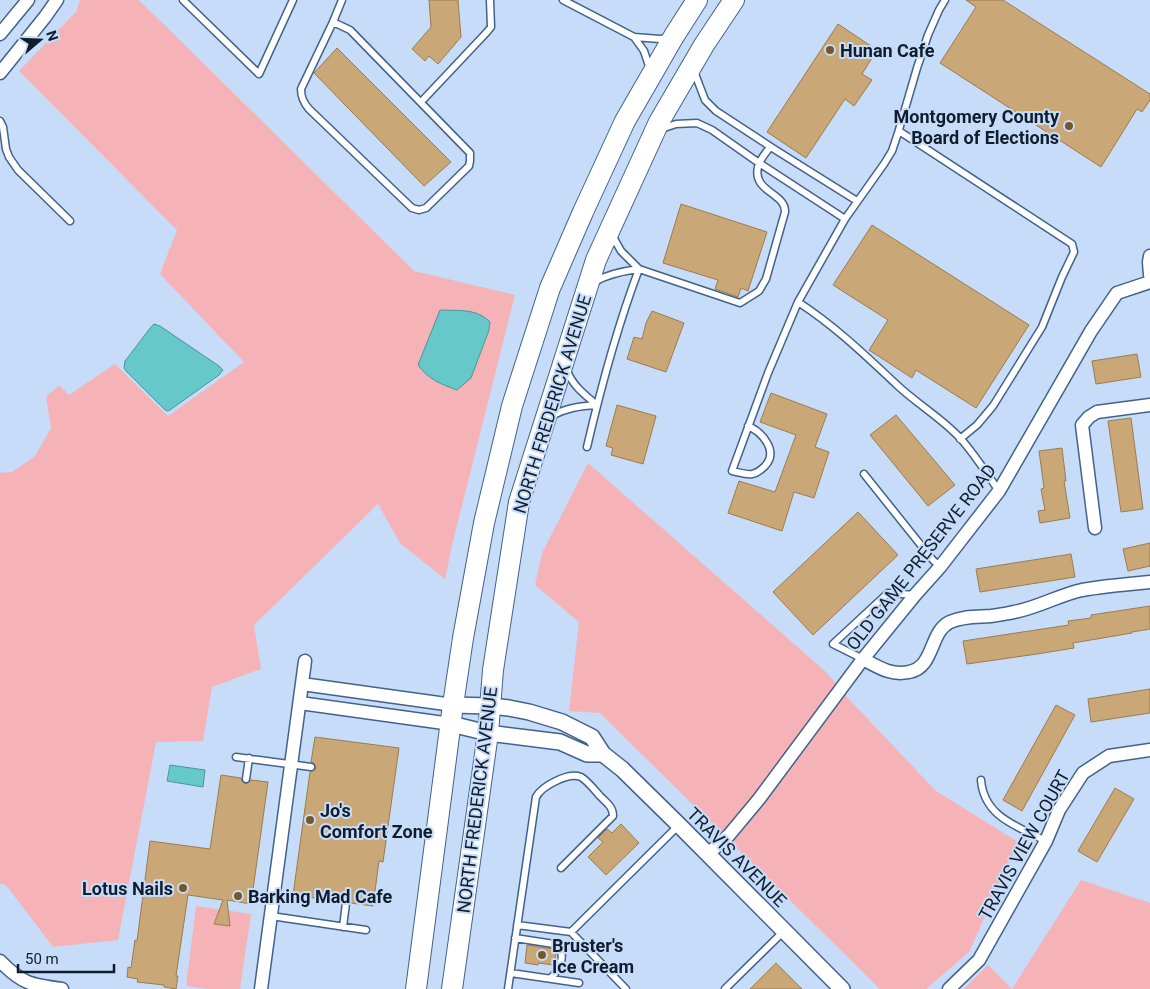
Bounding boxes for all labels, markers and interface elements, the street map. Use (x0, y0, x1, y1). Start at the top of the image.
north arrow (15, 15, 65, 65)
text: N (43, 28, 61, 43)
place label: Hunan Cafe (840, 40, 935, 61)
marker: Hunan Cafe (824, 44, 836, 56)
place label: Montgomery County Board of Elections (894, 106, 1060, 148)
marker: Montgomery County Board of Elections (1063, 120, 1075, 132)
street label: NORTH FREDERICK AVENUE (509, 292, 595, 516)
street label: OLD GAME PRESERVE ROAD (842, 460, 1000, 654)
street label: NORTH FREDERICK AVENUE (453, 686, 501, 914)
street label: TRAVIS VIEW COURT (974, 766, 1074, 924)
place label: Jo's Comfort Zone (320, 800, 433, 842)
street label: TRAVIS AVENUE (683, 803, 791, 911)
marker: Jo's Comfort Zone (304, 814, 316, 826)
place label: Lotus Nails (82, 878, 173, 899)
marker: Lotus Nails (177, 882, 189, 894)
place label: Barking Mad Cafe (248, 886, 393, 907)
marker: Barking Mad Cafe (232, 890, 244, 902)
place label: Bruster's Ice Cream (552, 935, 634, 977)
scale bar (18, 942, 114, 974)
marker: Bruster's Ice Cream (536, 949, 548, 961)
text: 50 m (25, 950, 59, 968)

